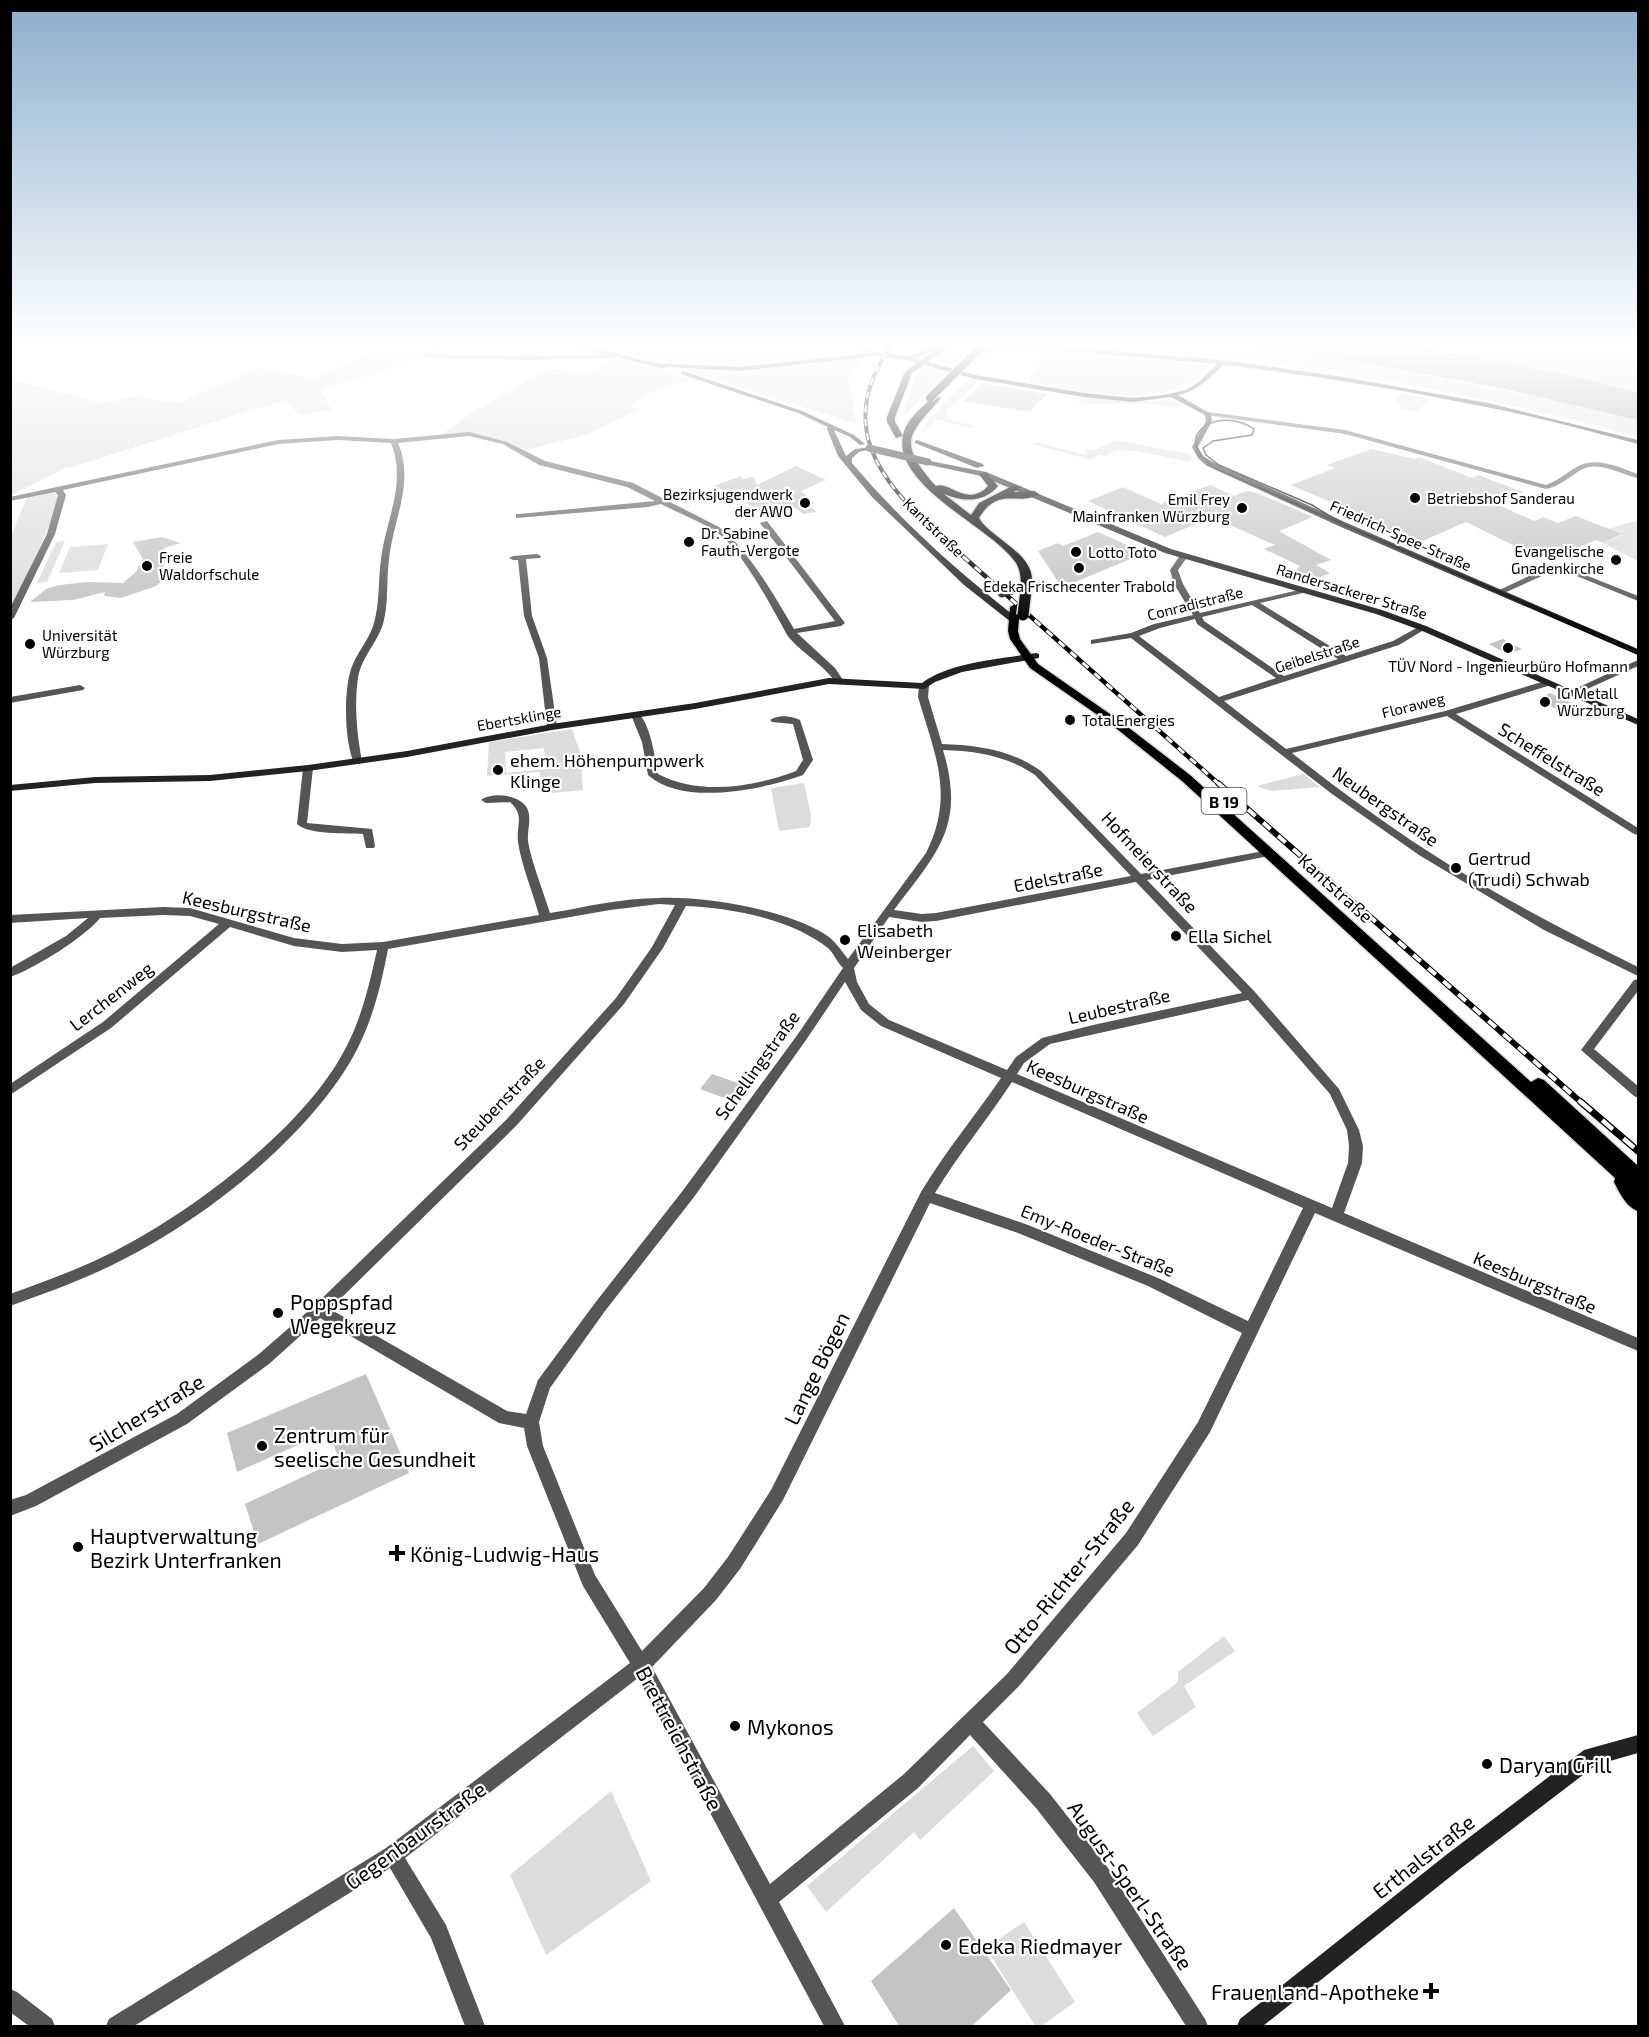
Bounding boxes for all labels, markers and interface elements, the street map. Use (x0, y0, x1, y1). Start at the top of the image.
place label: Bezirksjugendwerk der AWO (663, 485, 793, 520)
place label: Betriebshof Sanderau (1427, 489, 1575, 507)
place label: Emil Frey Mainfranken Würzburg (1072, 490, 1231, 525)
marker: Betriebshof Sanderau (1408, 491, 1422, 505)
street label: Kantstraße (900, 494, 968, 560)
marker: Bezirksjugendwerk der AWO (798, 496, 812, 510)
street label: Friedrich-Spee-Straße (1328, 496, 1474, 574)
marker: Emil Frey Mainfranken Würzburg (1235, 501, 1249, 515)
place label: Dr. Sabine Fauth-Vergote (701, 524, 800, 559)
marker: Dr. Sabine Fauth-Vergote (682, 535, 696, 549)
place label: Evangelische Gnadenkirche (1511, 542, 1604, 577)
place label: Lotto Toto (1088, 543, 1157, 561)
marker: Lotto Toto (1069, 545, 1083, 559)
place label: Freie Waldorfschule (159, 548, 259, 583)
marker: Evangelische Gnadenkirche (1609, 553, 1623, 567)
marker: Freie Waldorfschule (140, 559, 154, 573)
street label: Randersackerer Straße (1274, 559, 1430, 623)
marker: Edeka Frischecenter Trabold (1072, 561, 1086, 575)
place label: Edeka Frischecenter Trabold (983, 577, 1175, 595)
street label: Conradistraße (1145, 582, 1245, 624)
place label: Universität Würzburg (42, 626, 118, 661)
street label: Geibelstraße (1272, 632, 1362, 676)
marker: Universität Würzburg (23, 637, 37, 651)
marker: TÜV Nord - Ingenieurbüro Hofmann (1501, 641, 1515, 655)
place label: TÜV Nord - Ingenieurbüro Hofmann (1388, 657, 1628, 675)
place label: IG Metall Würzburg (1557, 684, 1625, 719)
street label: Floraweg (1380, 688, 1447, 721)
marker: IG Metall Würzburg (1538, 695, 1552, 709)
street label: Ebertsklinge (475, 702, 563, 734)
place label: TotalEnergies (1082, 711, 1175, 729)
marker: TotalEnergies (1063, 713, 1077, 727)
street label: Scheffelstraße (1495, 717, 1609, 801)
place label: ehem. Höhenpumpwerk Klinge (510, 749, 704, 792)
street label: Neubergstraße (1329, 761, 1443, 851)
marker: ehem. Höhenpumpwerk Klinge (491, 763, 505, 777)
road number: B 19 (1202, 788, 1246, 814)
street label: Hofmeierstraße (1097, 807, 1203, 917)
place label: Gertrud (Trudi) Schwab (1468, 847, 1590, 890)
street label: Kantstraße (1294, 849, 1378, 927)
street label: Edelstraße (1012, 858, 1104, 896)
marker: Gertrud (Trudi) Schwab (1449, 861, 1463, 875)
street label: Keesburgstraße (180, 885, 314, 937)
place label: Elisabeth Weinberger (857, 919, 952, 962)
place label: Ella Sichel (1188, 925, 1272, 947)
marker: Ella Sichel (1169, 929, 1183, 943)
marker: Elisabeth Weinberger (838, 933, 852, 947)
street label: Lerchenweg (65, 957, 157, 1035)
street label: Leubestraße (1066, 984, 1172, 1028)
street label: Schellingstraße (710, 1006, 804, 1124)
street label: Steubenstraße (449, 1051, 549, 1155)
street label: Keesburgstraße (1023, 1054, 1153, 1128)
street label: Emy-Roeder-Straße (1018, 1199, 1178, 1281)
street label: Keesburgstraße (1470, 1246, 1600, 1318)
place label: Poppspfad Wegekreuz (290, 1289, 397, 1338)
marker: Poppspfad Wegekreuz (271, 1306, 285, 1320)
street label: Lange Bögen (778, 1308, 854, 1428)
street label: Silcherstraße (84, 1368, 208, 1456)
place label: Zentrum für seelische Gesundheit (274, 1422, 476, 1471)
marker: Zentrum für seelische Gesundheit (255, 1439, 269, 1453)
street label: Otto-Richter-Straße (998, 1493, 1138, 1659)
place label: Hauptverwaltung Bezirk Unterfranken (90, 1523, 282, 1572)
marker: Hauptverwaltung Bezirk Unterfranken (71, 1540, 85, 1554)
place label: König-Ludwig-Haus (410, 1541, 599, 1566)
marker: König-Ludwig-Haus (388, 1544, 406, 1562)
street label: Brettreichstraße (631, 1662, 729, 1814)
place label: Mykonos (747, 1714, 834, 1739)
marker: Mykonos (728, 1719, 742, 1733)
place label: Daryan Grill (1499, 1752, 1612, 1777)
marker: Daryan Grill (1480, 1757, 1494, 1771)
street label: Gegenbaurstraße (340, 1776, 490, 1894)
street label: August-Sperl-Straße (1063, 1796, 1199, 1974)
street label: Erthalstraße (1367, 1809, 1479, 1903)
place label: Edeka Riedmayer (958, 1933, 1123, 1958)
marker: Edeka Riedmayer (939, 1938, 953, 1952)
place label: Frauenland-Apotheke (1211, 1979, 1419, 2004)
marker: Frauenland-Apotheke (1424, 1984, 1438, 1998)

